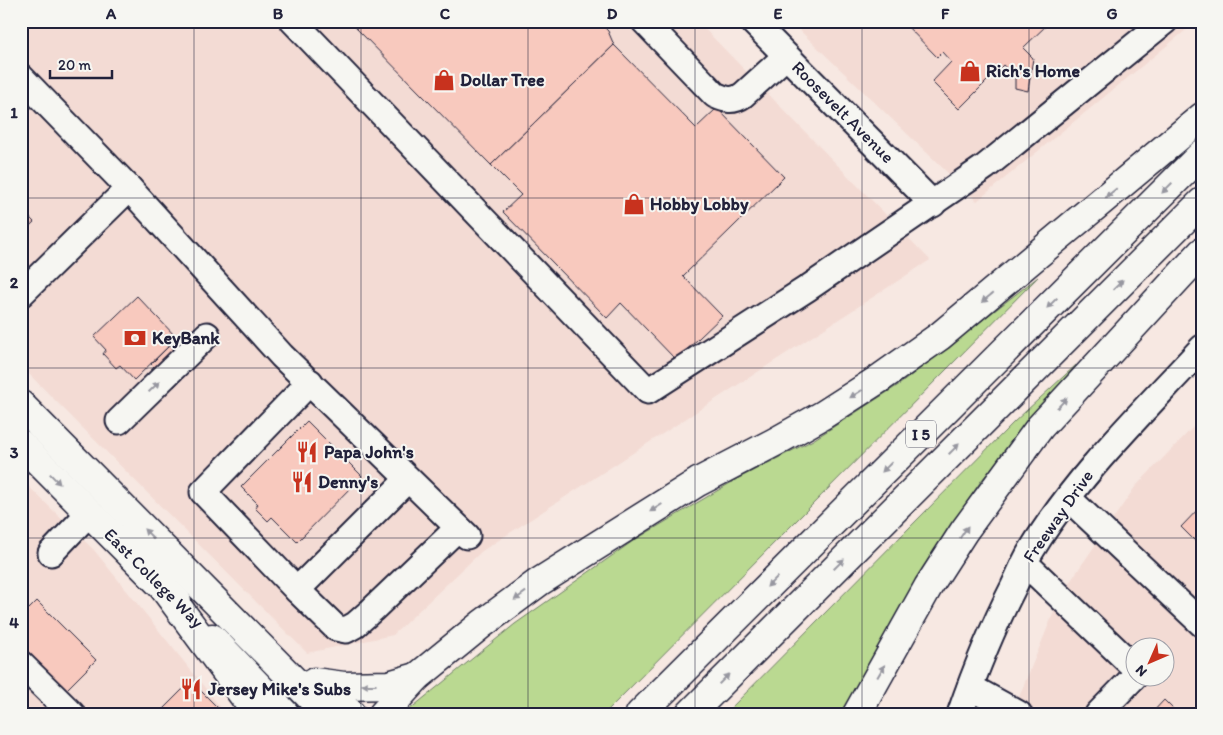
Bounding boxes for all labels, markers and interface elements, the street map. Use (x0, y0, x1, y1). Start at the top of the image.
text: A (105, 4, 117, 23)
text: B (273, 4, 284, 23)
text: C (440, 4, 451, 23)
text: D (607, 4, 618, 23)
text: E (774, 4, 783, 23)
text: F (941, 4, 950, 23)
text: G (1106, 4, 1118, 23)
scale bar (50, 48, 112, 80)
text: 20 m (58, 56, 92, 74)
street label: Roosevelt Avenue (787, 56, 899, 168)
shop icon: Rich's Home (957, 58, 983, 84)
place label: Rich's Home (986, 60, 1080, 82)
shop icon: Dollar Tree (431, 67, 457, 93)
place label: Dollar Tree (460, 69, 545, 91)
text: 1 (10, 103, 18, 122)
one-way arrow (1161, 182, 1173, 194)
one-way arrow (1104, 188, 1117, 199)
shop icon: Hobby Lobby (621, 191, 647, 217)
place label: Hobby Lobby (650, 193, 749, 215)
text: 2 (10, 273, 19, 292)
one-way arrow (1112, 279, 1124, 291)
one-way arrow (980, 293, 993, 304)
one-way arrow (1046, 297, 1058, 309)
bank icon: KeyBank (122, 325, 148, 351)
place label: KeyBank (152, 327, 220, 349)
one-way arrow (147, 381, 159, 393)
one-way arrow (849, 389, 862, 399)
one-way arrow (1056, 397, 1068, 409)
road number: I 5 (906, 420, 936, 448)
restaurant icon: Papa John's (294, 439, 320, 465)
place label: Papa John's (324, 441, 414, 463)
text: 3 (10, 443, 19, 462)
one-way arrow (948, 443, 960, 455)
one-way arrow (882, 461, 894, 473)
street label: Freeway Drive (1018, 465, 1098, 567)
restaurant icon: Denny's (289, 469, 315, 495)
place label: Denny's (318, 471, 378, 493)
one-way arrow (49, 473, 61, 485)
one-way arrow (650, 504, 663, 513)
street label: East College Way (99, 523, 209, 633)
one-way arrow (959, 525, 968, 538)
one-way arrow (143, 528, 155, 540)
one-way arrow (833, 558, 845, 570)
one-way arrow (766, 576, 778, 588)
one-way arrow (513, 591, 527, 601)
text: 4 (9, 613, 19, 632)
north arrow (1126, 638, 1176, 688)
text: N (1132, 661, 1151, 680)
one-way arrow (876, 665, 885, 678)
one-way arrow (718, 673, 730, 685)
restaurant icon: Jersey Mike's Subs (178, 676, 204, 702)
place label: Jersey Mike's Subs (207, 678, 351, 700)
one-way arrow (361, 682, 377, 690)

